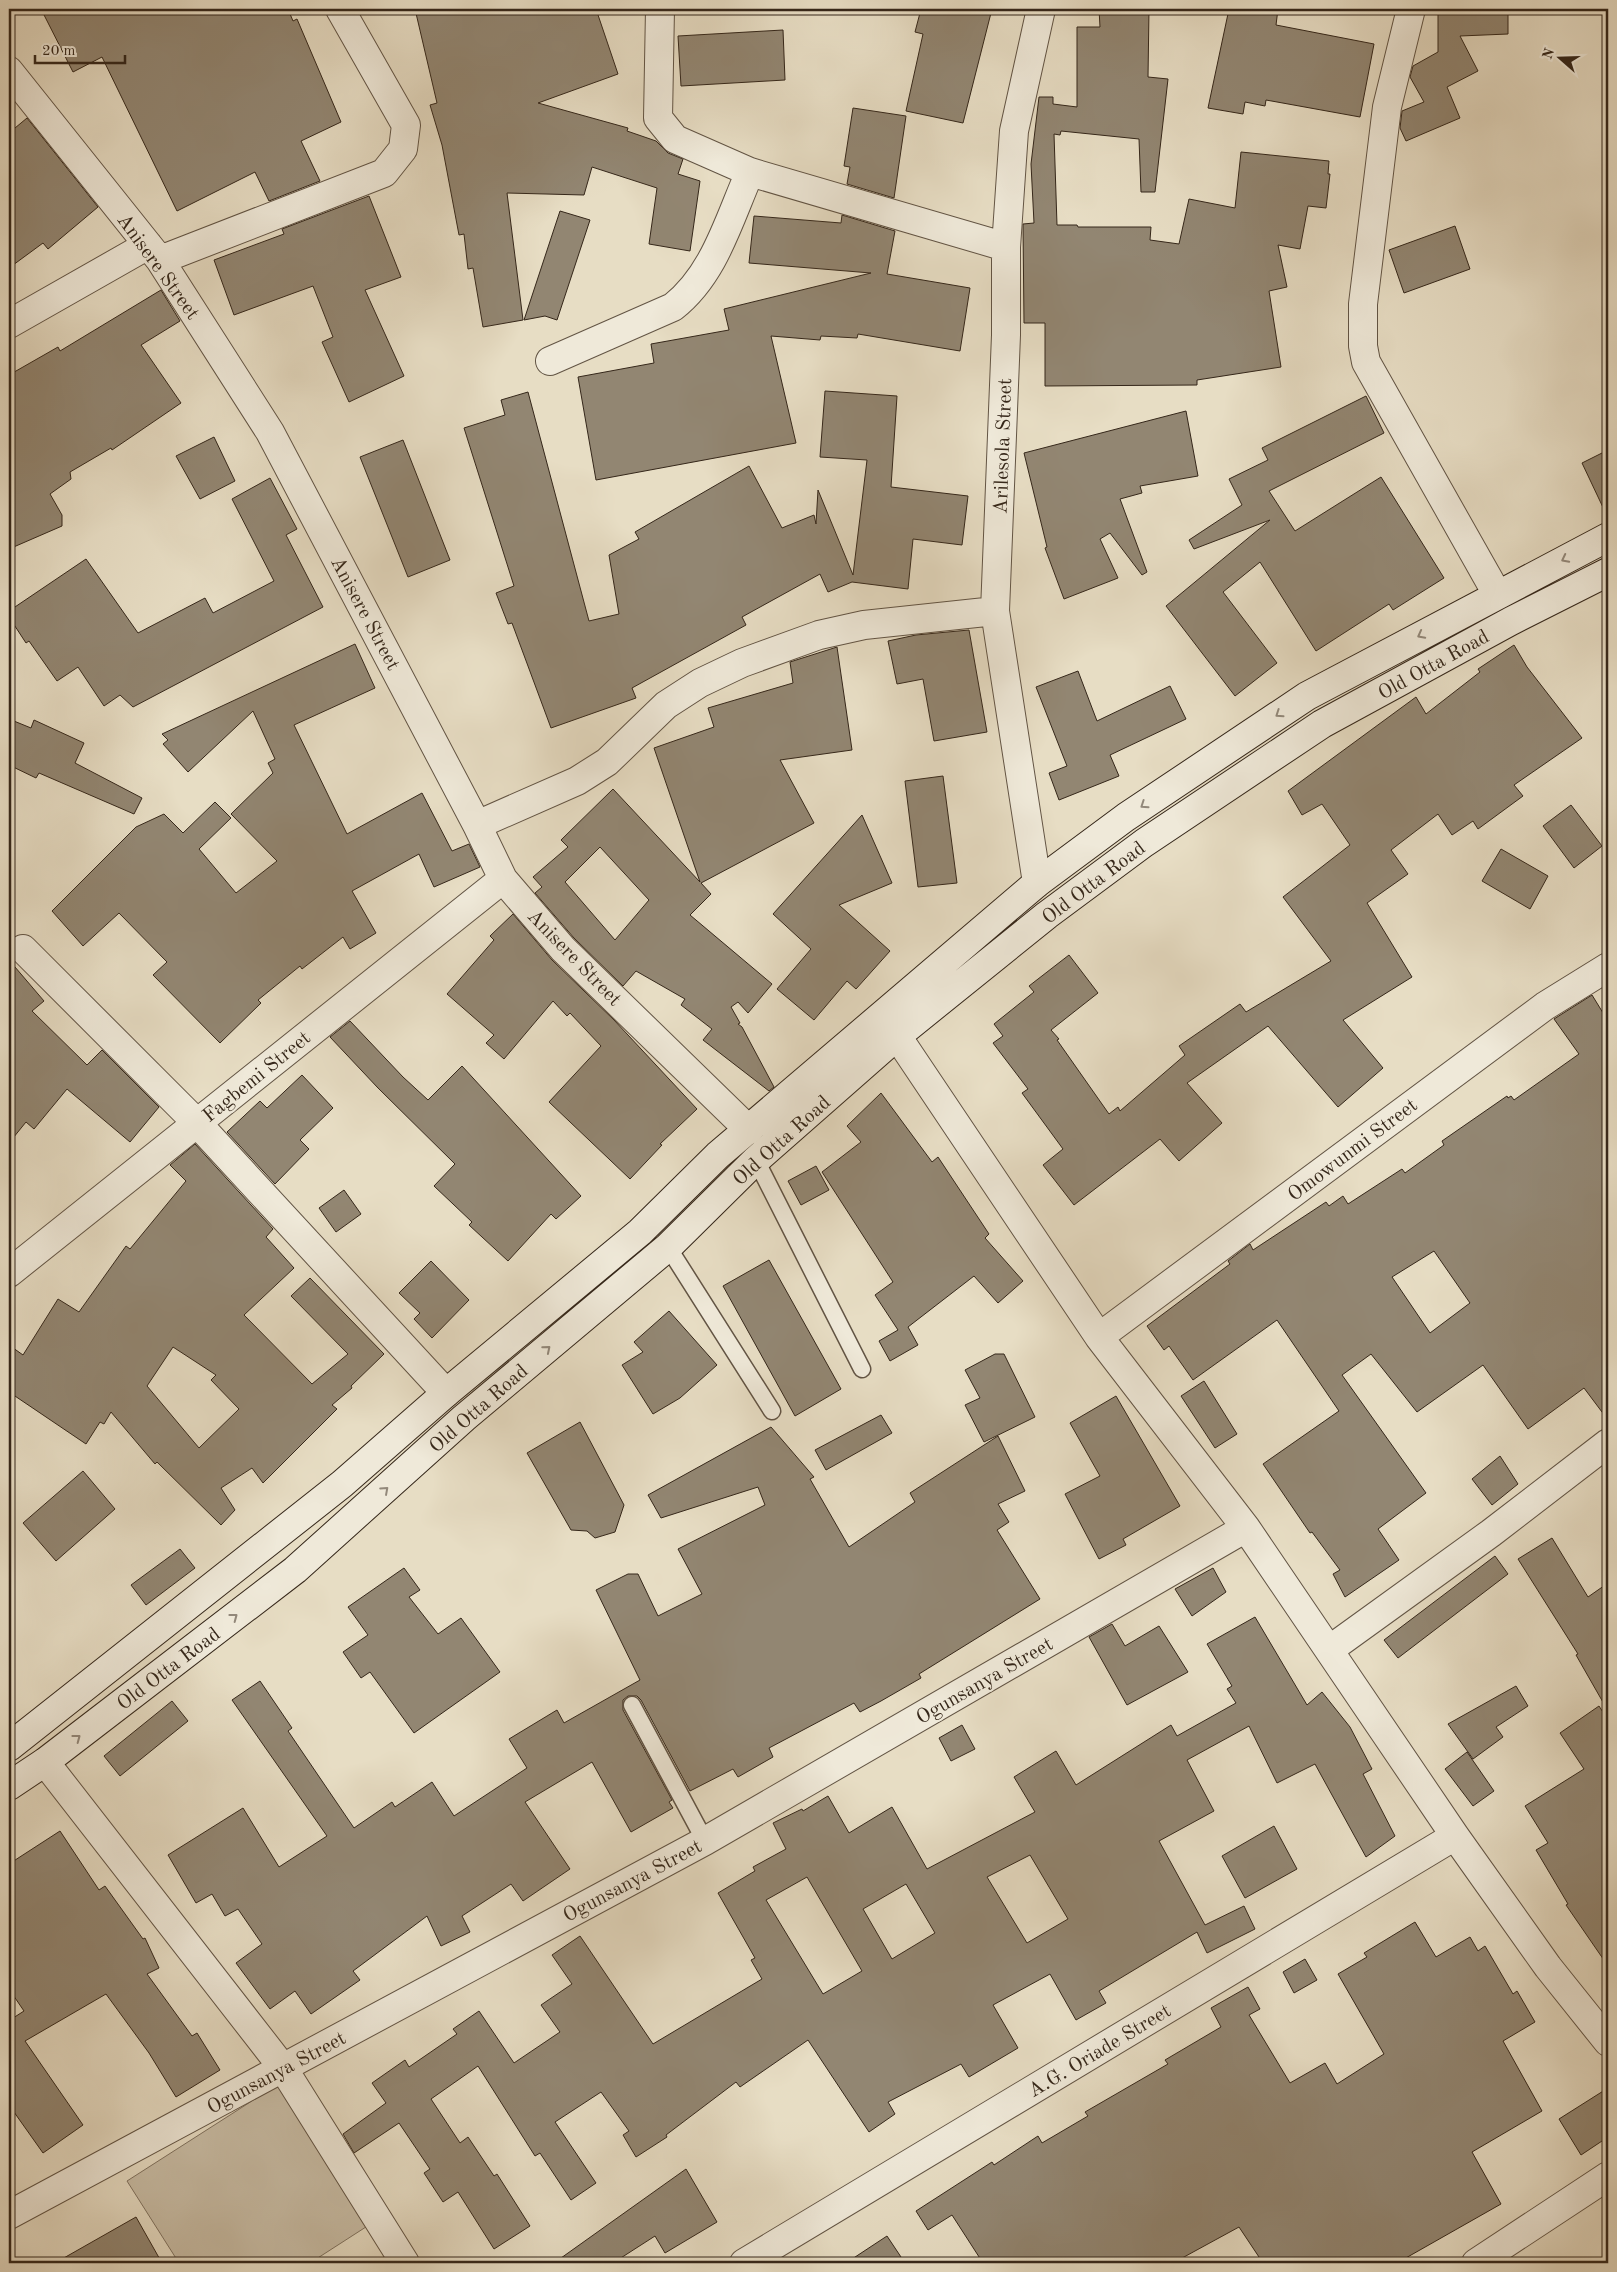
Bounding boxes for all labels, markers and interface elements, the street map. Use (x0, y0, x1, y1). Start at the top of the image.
scale bar (35, 32, 125, 64)
north arrow (1534, 32, 1584, 82)
text: 20 m (42, 44, 76, 59)
text: N (1540, 46, 1557, 61)
street label: Anisere Street (112, 211, 202, 324)
street label: Arilesola Street (992, 378, 1016, 514)
one-way arrow (1561, 553, 1570, 563)
street label: Anisere Street (326, 554, 402, 674)
street label: Old Otta Road (1375, 627, 1493, 704)
one-way arrow (1417, 629, 1426, 639)
one-way arrow (1275, 708, 1285, 717)
one-way arrow (1140, 798, 1149, 808)
street label: Old Otta Road (1039, 838, 1150, 929)
street label: Anisere Street (523, 906, 624, 1010)
street label: Fagbemi Street (200, 1028, 315, 1127)
street label: Old Otta Road (730, 1093, 835, 1190)
street label: Omowunmi Street (1285, 1096, 1422, 1206)
one-way arrow (541, 1346, 550, 1355)
street label: Old Otta Road (426, 1361, 532, 1458)
one-way arrow (379, 1487, 388, 1496)
one-way arrow (228, 1615, 237, 1623)
street label: Old Otta Road (114, 1624, 225, 1715)
street label: Ogunsanya Street (913, 1635, 1057, 1729)
one-way arrow (71, 1735, 80, 1743)
street label: Ogunsanya Street (560, 1837, 706, 1927)
street label: A.G. Oriade Street (1025, 2001, 1175, 2102)
street label: Ogunsanya Street (204, 2029, 350, 2119)

